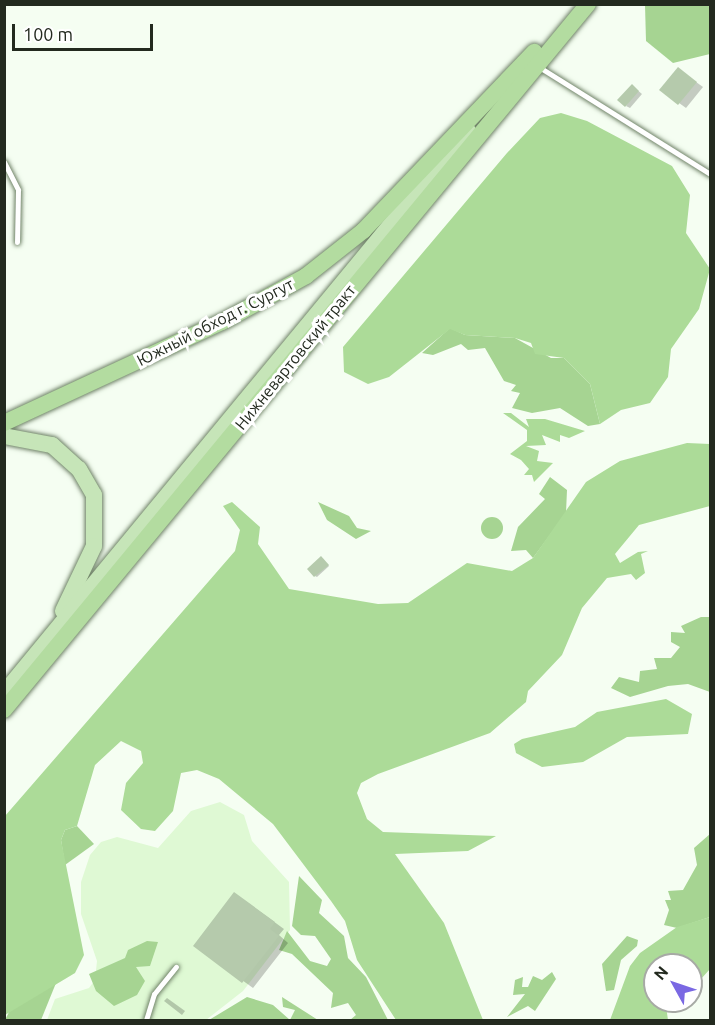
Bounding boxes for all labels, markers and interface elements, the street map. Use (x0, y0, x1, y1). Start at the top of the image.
scale bar (15, 12, 156, 50)
text: 100 m (23, 24, 73, 44)
street label: Южный обход г. Сургут (133, 274, 297, 370)
street label: Нижневартовский тракт (231, 281, 359, 433)
north arrow (643, 953, 703, 1013)
text: N (650, 962, 671, 983)

